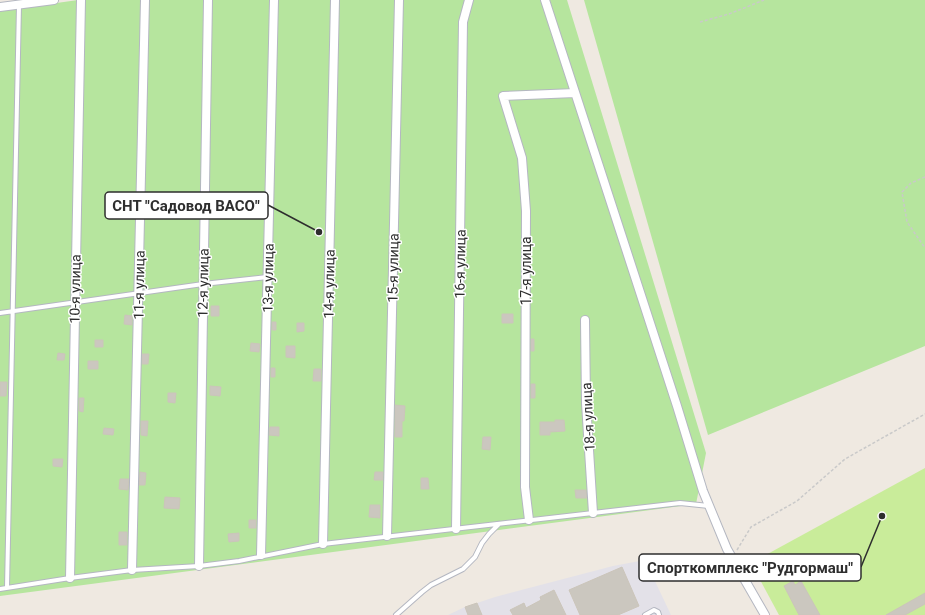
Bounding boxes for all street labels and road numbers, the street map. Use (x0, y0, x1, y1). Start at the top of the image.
street label: 16-я улица (451, 229, 469, 299)
street label: 15-я улица (384, 233, 402, 303)
street label: 17-я улица (518, 236, 534, 306)
street label: 13-я улица (259, 243, 277, 313)
street label: 12-я улица (194, 248, 212, 318)
street label: 14-я улица (320, 249, 338, 319)
street label: 11-я улица (130, 250, 148, 320)
street label: 10-я улица (66, 254, 84, 324)
street label: 18-я улица (578, 382, 598, 452)

